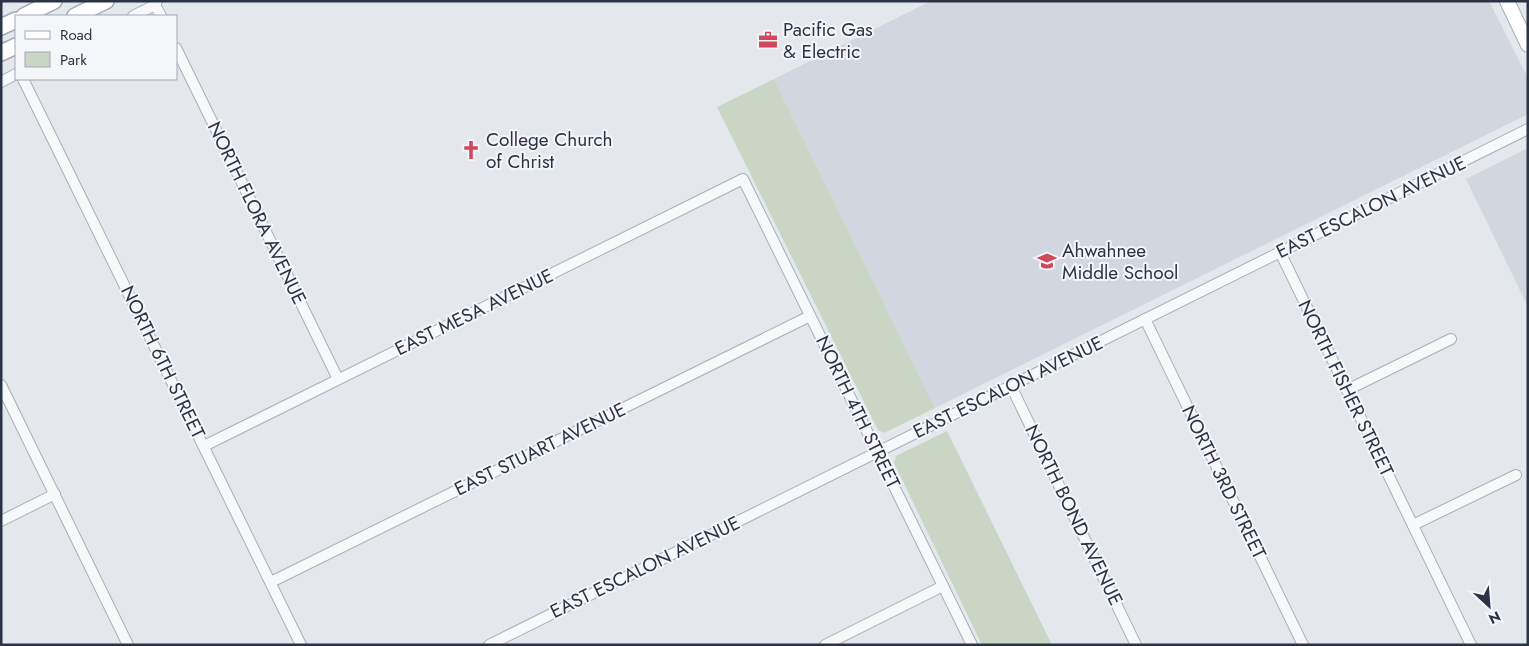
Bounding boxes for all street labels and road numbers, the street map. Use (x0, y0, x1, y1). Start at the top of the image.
street label: NORTH FLORA AVENUE (201, 117, 313, 309)
street label: EAST ESCALON AVENUE (1272, 149, 1470, 265)
street label: EAST MESA AVENUE (390, 262, 558, 362)
street label: NORTH 6TH STREET (114, 281, 212, 443)
street label: NORTH FISHER STREET (1292, 295, 1401, 481)
street label: EAST ESCALON AVENUE (909, 329, 1107, 445)
street label: NORTH 4TH STREET (809, 331, 907, 493)
street label: EAST STUART AVENUE (450, 396, 630, 502)
street label: NORTH 3RD STREET (1175, 401, 1273, 563)
street label: NORTH BOND AVENUE (1018, 420, 1130, 610)
street label: EAST ESCALON AVENUE (546, 509, 744, 625)

